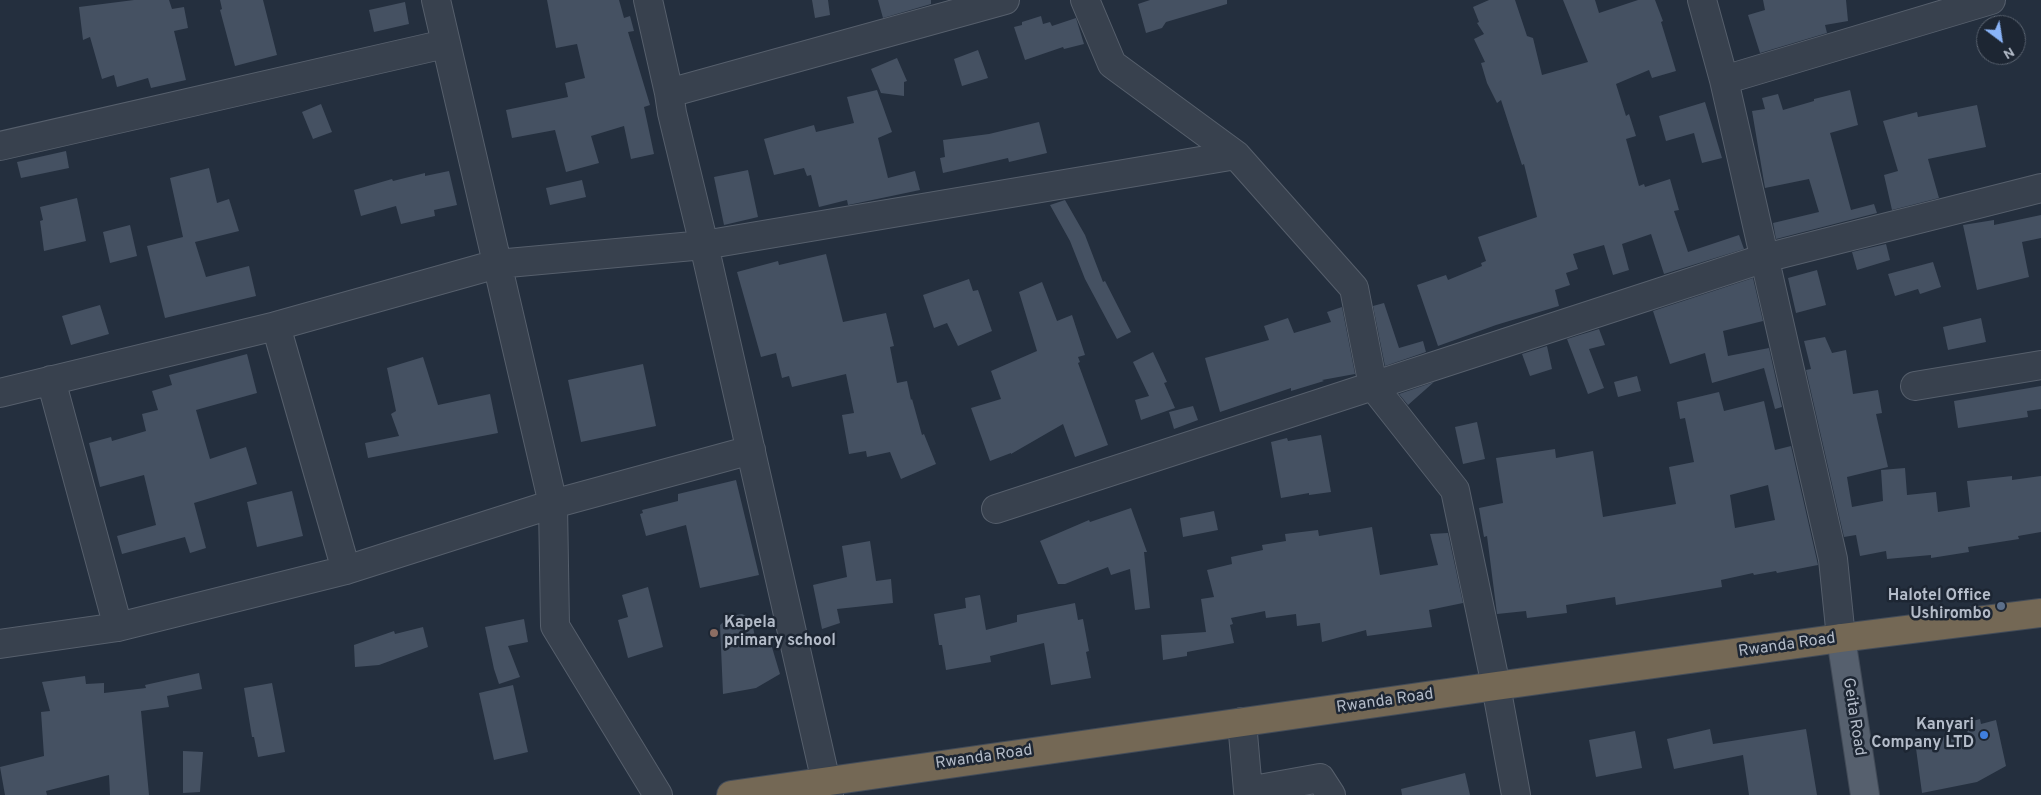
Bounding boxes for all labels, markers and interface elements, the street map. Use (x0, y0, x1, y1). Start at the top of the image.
north arrow (1976, 15, 2026, 65)
text: N (2000, 43, 2017, 62)
place label: Halotel Office Ushirombo (1888, 587, 1991, 625)
marker: Halotel Office Ushirombo (1995, 600, 2007, 612)
place label: Kapela primary school (724, 614, 836, 652)
marker: Kapela primary school (708, 627, 720, 639)
street label: Rwanda Road (1737, 630, 1837, 662)
street label: Geita Road (1837, 677, 1869, 757)
street label: Rwanda Road (1335, 686, 1435, 718)
place label: Kanyari Company LTD (1871, 716, 1974, 754)
marker: Kanyari Company LTD (1978, 729, 1990, 741)
street label: Rwanda Road (934, 742, 1034, 774)

